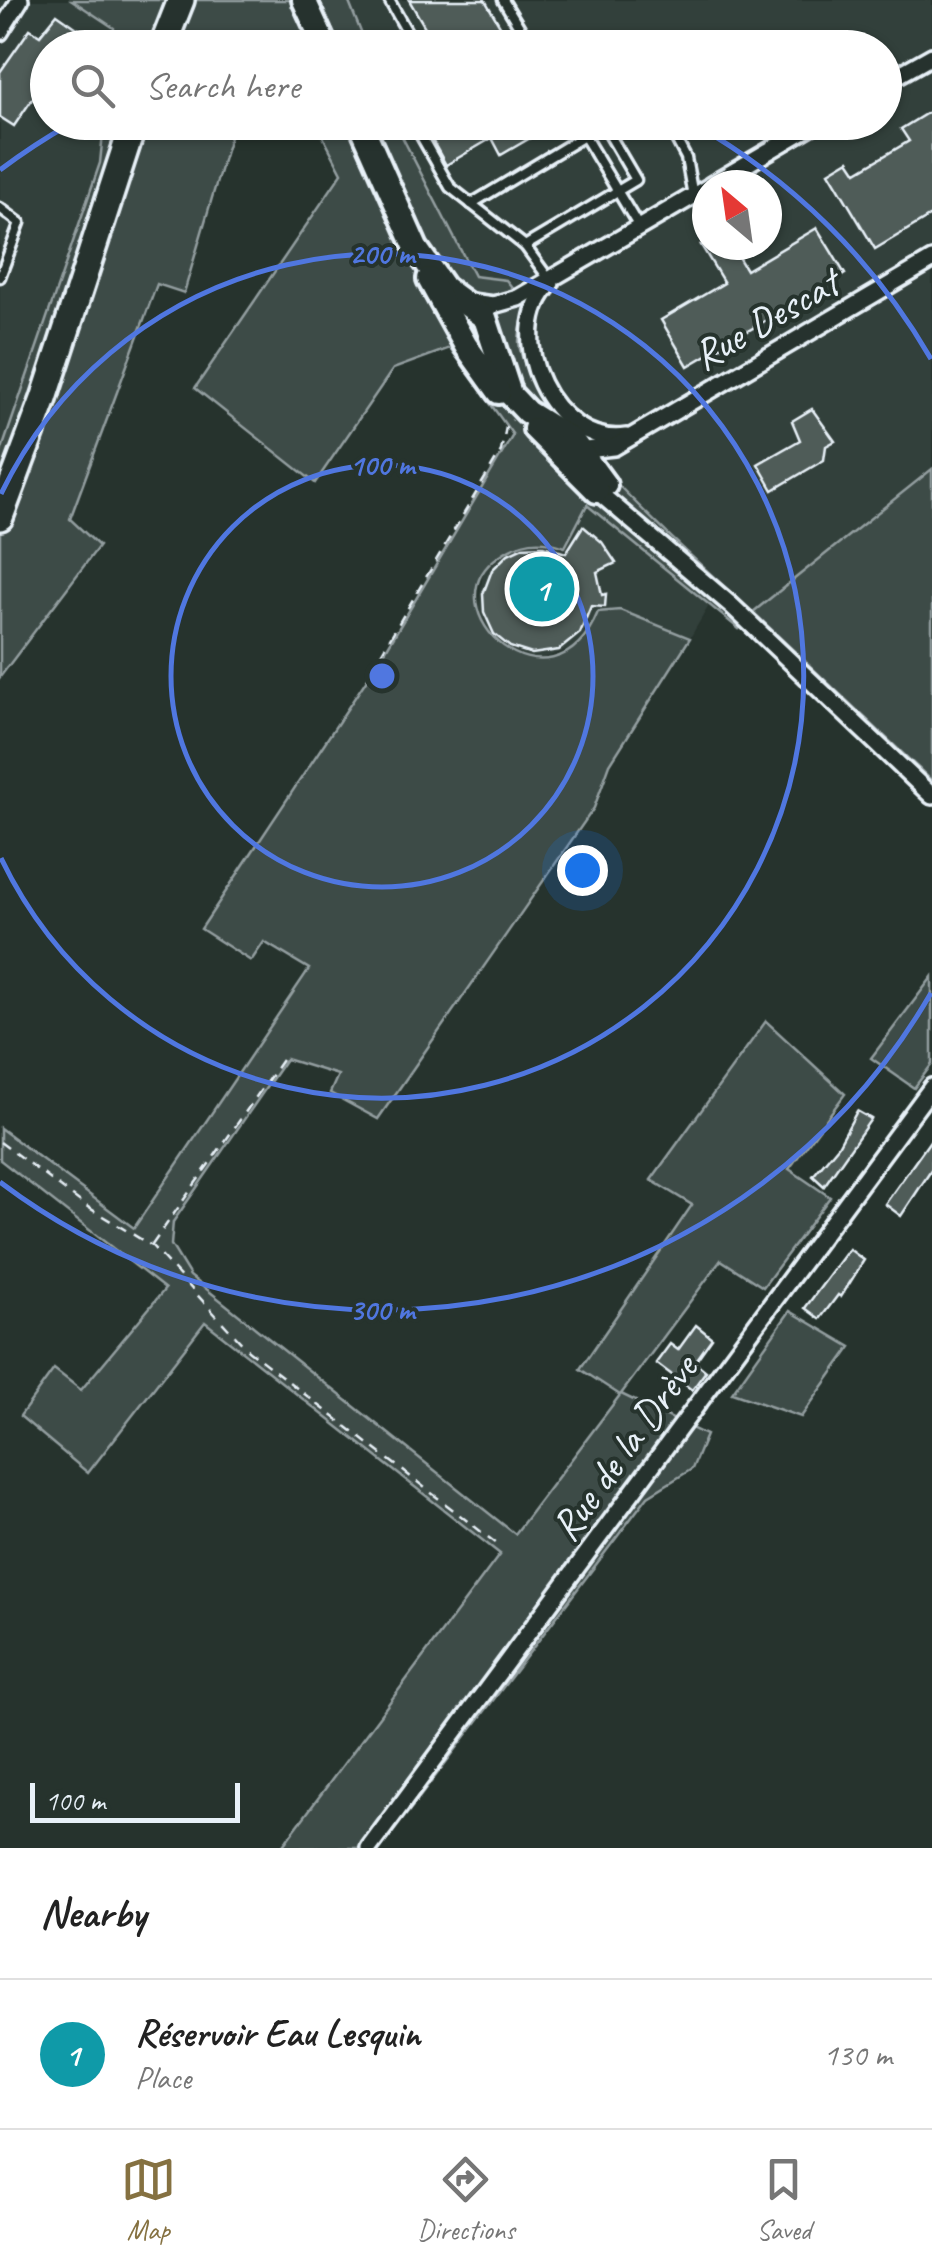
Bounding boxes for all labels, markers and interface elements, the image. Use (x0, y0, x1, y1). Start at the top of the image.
search box (30, 30, 902, 140)
icon: search (65, 58, 120, 113)
text: Search here (145, 62, 300, 109)
north arrow (692, 170, 782, 260)
text: 200 m (350, 235, 417, 273)
street label: Rue Descat (683, 254, 853, 382)
text: 100 m (350, 446, 417, 484)
pin: 1 (510, 552, 574, 626)
centre of rings (364, 658, 400, 694)
your location (557, 845, 608, 896)
text: 300 m (350, 1291, 417, 1329)
street label: Rue de la Drève (539, 1342, 711, 1551)
scale bar (30, 1778, 240, 1822)
text: 100 m (45, 1783, 105, 1818)
text: Nearby (40, 1887, 146, 1940)
text: Réservoir Eau Lesquin (135, 2010, 420, 2057)
text: 1 (65, 2034, 80, 2075)
text: 130 m (823, 2034, 892, 2075)
text: Place (135, 2057, 191, 2098)
tab: Map (121, 2152, 176, 2247)
tab: Directions (417, 2152, 515, 2247)
tab: Saved (756, 2152, 811, 2247)

